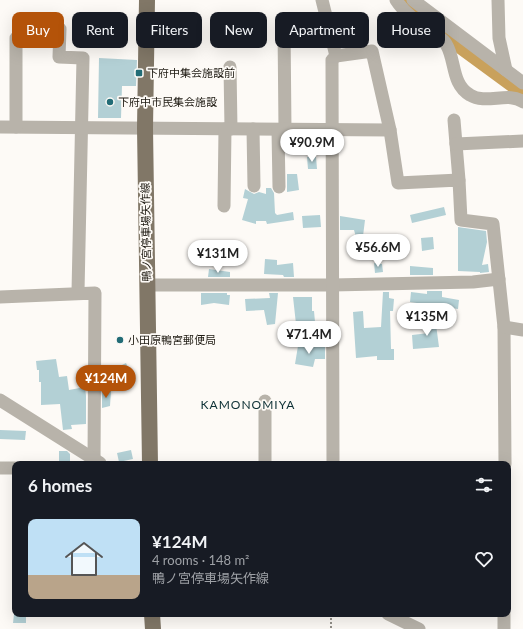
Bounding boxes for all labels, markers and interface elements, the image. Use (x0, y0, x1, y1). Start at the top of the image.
chip: Buy (12, 12, 64, 48)
chip: Rent (72, 12, 128, 48)
chip: Filters (136, 12, 202, 48)
chip: New (210, 12, 267, 48)
chip: Apartment (275, 12, 369, 48)
chip: House (377, 12, 445, 48)
place label: 下府中集会施設前 (147, 66, 235, 79)
marker: 下府中集会施設前 (134, 68, 144, 78)
place label: 下府中市民集会施設 (118, 95, 217, 108)
marker: 下府中市民集会施設 (105, 97, 115, 107)
pin: ¥90.9M (279, 129, 345, 163)
text: ¥90.9M (289, 134, 335, 150)
street label: 鴨ノ宮停車場矢作線 (138, 182, 153, 282)
pin: ¥56.6M (345, 234, 411, 268)
text: ¥56.6M (355, 239, 401, 255)
pin: ¥131M (190, 240, 246, 274)
text: ¥131M (197, 245, 239, 261)
pin: ¥135M (399, 303, 455, 337)
text: ¥135M (406, 308, 448, 324)
pin: ¥71.4M (276, 321, 342, 355)
text: ¥71.4M (286, 326, 332, 342)
place label: 小田原鴨宮郵便局 (128, 333, 216, 346)
marker: 小田原鴨宮郵便局 (115, 335, 125, 345)
pin: ¥124M (78, 365, 134, 399)
text: ¥124M (85, 370, 127, 386)
district label: KAMONOMIYA (201, 397, 295, 412)
icon: filters (473, 474, 495, 496)
text: 6 homes (28, 475, 92, 496)
text: ¥124M (152, 531, 208, 552)
icon: home (60, 535, 108, 583)
icon: heart (473, 548, 495, 570)
text: 4 rooms · 148 m² (152, 552, 249, 568)
text: 鴨ノ宮停車場矢作線 (152, 570, 269, 586)

